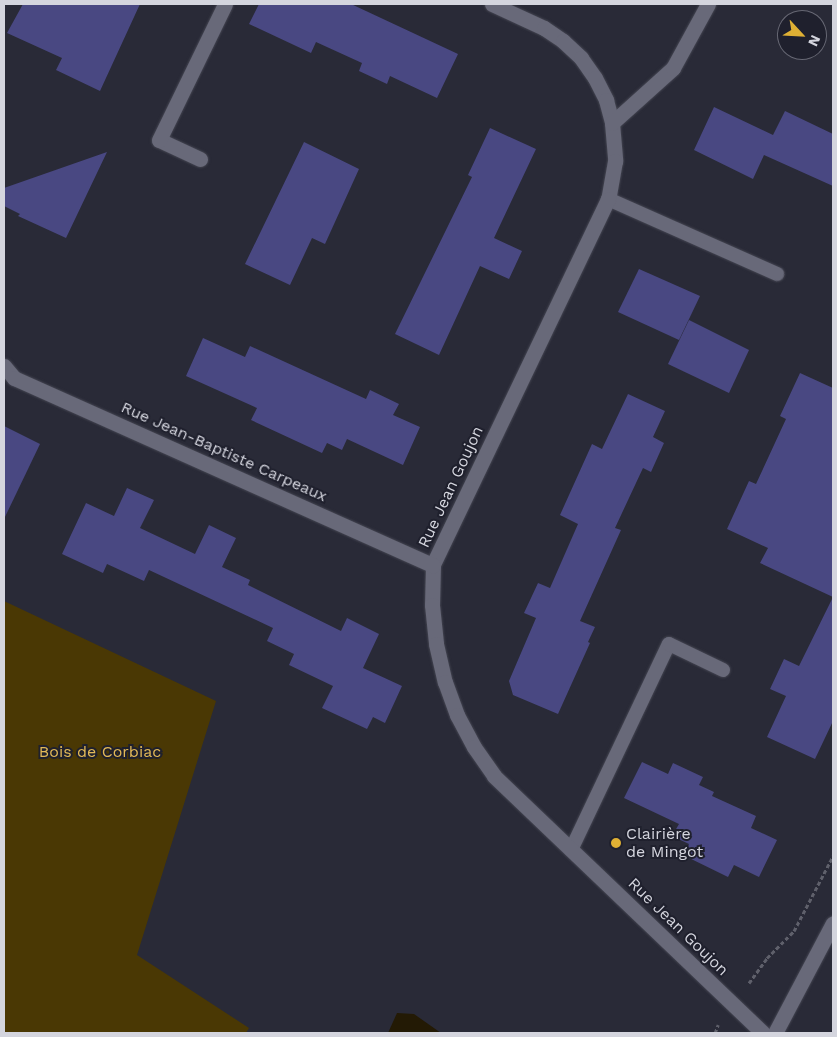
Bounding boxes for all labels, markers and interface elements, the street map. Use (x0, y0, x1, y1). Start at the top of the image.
north arrow (777, 10, 827, 60)
text: N (805, 33, 824, 49)
street label: Rue Jean-Baptiste Carpeaux (118, 398, 330, 506)
street label: Rue Jean Goujon (414, 423, 488, 551)
park label: Bois de Corbiac (39, 742, 161, 762)
place label: Clairière de Mingot (626, 824, 703, 862)
marker: Clairière de Mingot (610, 837, 622, 849)
street label: Rue Jean Goujon (624, 874, 732, 980)

